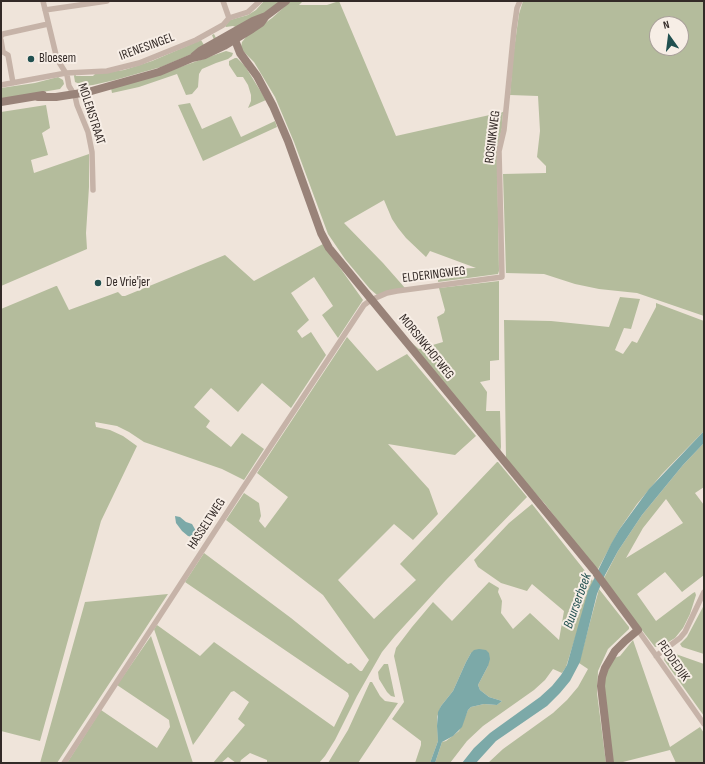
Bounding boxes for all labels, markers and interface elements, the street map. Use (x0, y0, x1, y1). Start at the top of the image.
north arrow (649, 16, 689, 56)
text: N (662, 18, 671, 32)
street label: IRENESINGEL (117, 30, 177, 64)
place label: Bloesem (39, 51, 76, 67)
marker: Bloesem (26, 54, 36, 64)
street label: MOLENSTRAAT (74, 81, 108, 147)
street label: ROSINKWEG (482, 110, 504, 164)
street label: ELDERINGWEG (401, 263, 467, 287)
place label: De Vrie'jer (106, 275, 150, 291)
marker: De Vrie'jer (93, 278, 103, 288)
street label: MORSINKHOFWEG (395, 311, 457, 383)
street label: HASSELTWEG (185, 495, 229, 553)
water label: Buurserbeek (560, 571, 596, 631)
street label: PEDDEDIJK (653, 637, 693, 685)

